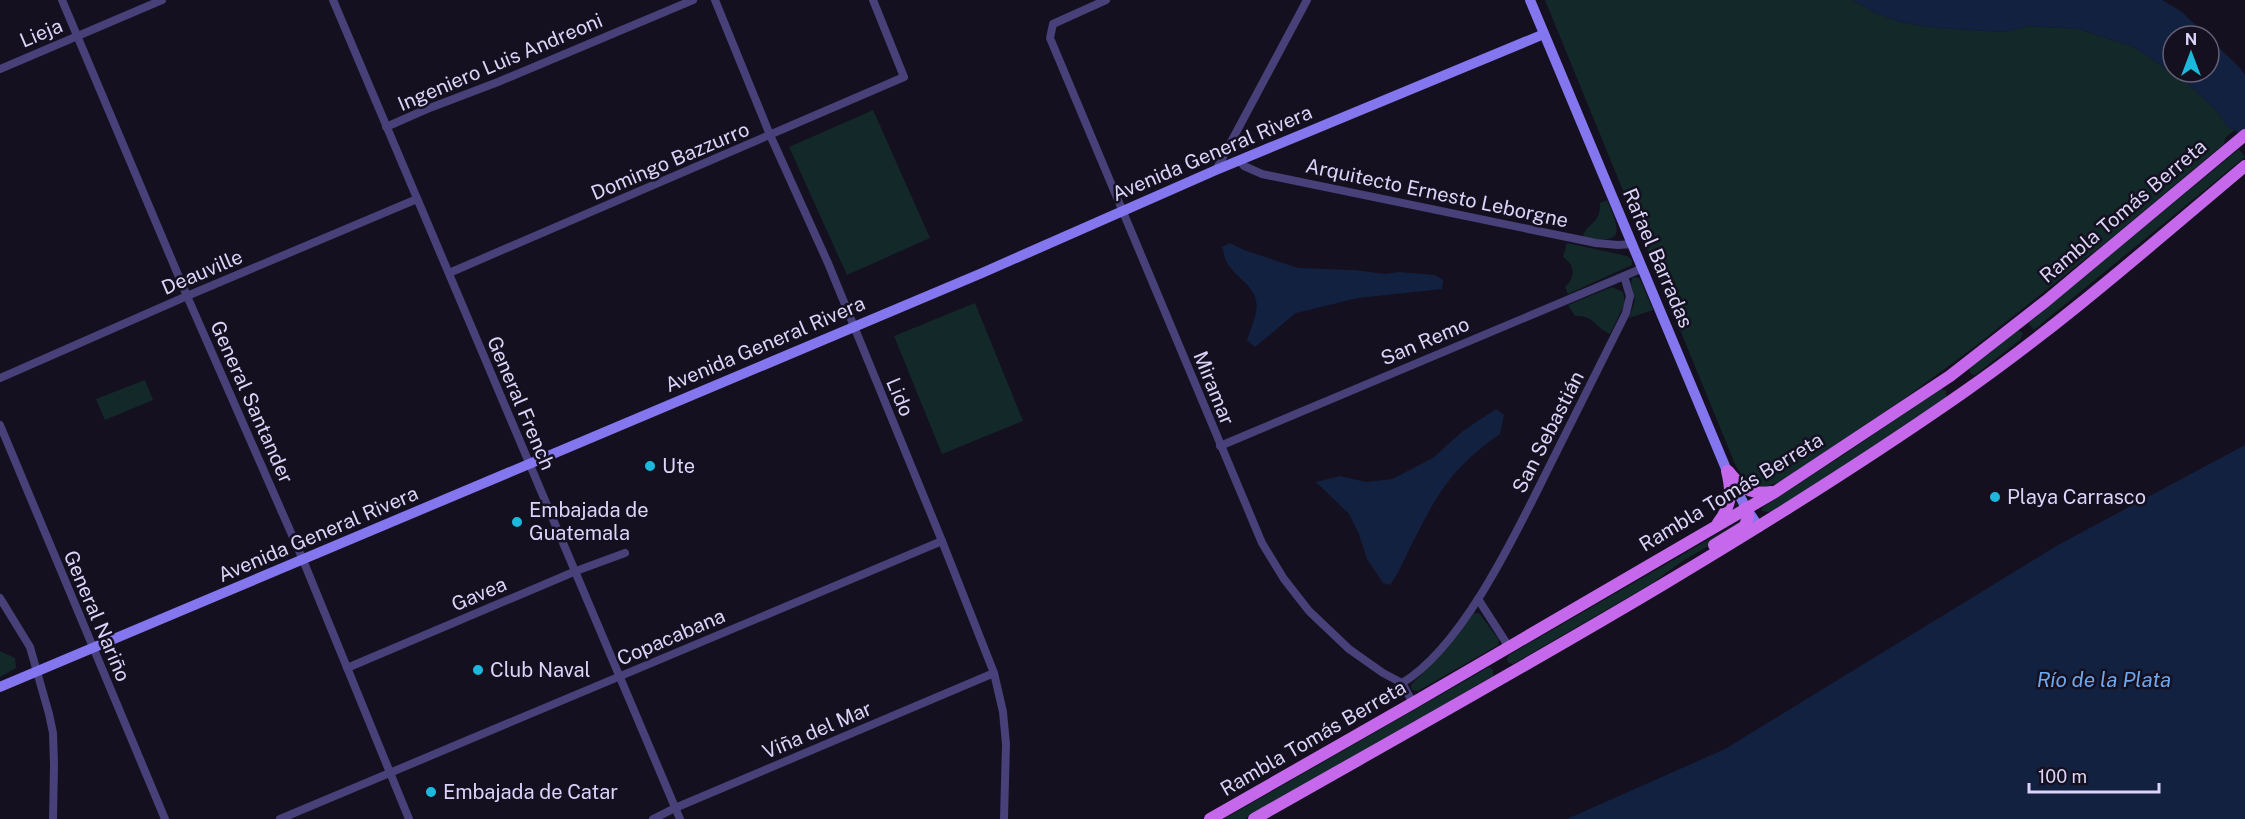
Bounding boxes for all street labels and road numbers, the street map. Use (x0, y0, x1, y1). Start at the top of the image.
street label: Ingeniero Luis Andreoni (394, 8, 606, 116)
street label: Lieja (16, 13, 66, 53)
street label: Avenida General Rivera (1108, 100, 1316, 206)
street label: Domingo Bazzurro (587, 117, 753, 205)
street label: Rambla Tomás Berreta (2035, 134, 2211, 288)
street label: Arquitecto Ernesto Leborgne (1303, 153, 1571, 233)
street label: Rafael Barradas (1618, 185, 1698, 331)
street label: Deauville (158, 244, 246, 300)
street label: Avenida General Rivera (661, 291, 869, 397)
street label: San Remo (1377, 312, 1473, 370)
street label: General Santander (205, 317, 299, 487)
street label: General French (482, 333, 560, 473)
street label: Miramar (1188, 348, 1240, 429)
street label: San Sebastián (1507, 367, 1589, 497)
street label: Lido (881, 374, 919, 420)
street label: Rambla Tomás Berreta (1635, 428, 1827, 556)
street label: Avenida General Rivera (214, 481, 422, 587)
street label: General Nariño (59, 547, 135, 685)
street label: Gavea (448, 572, 510, 616)
street label: Copacabana (613, 603, 729, 671)
street label: Rambla Tomás Berreta (1216, 675, 1410, 801)
street label: Viña del Mar (759, 696, 875, 764)

